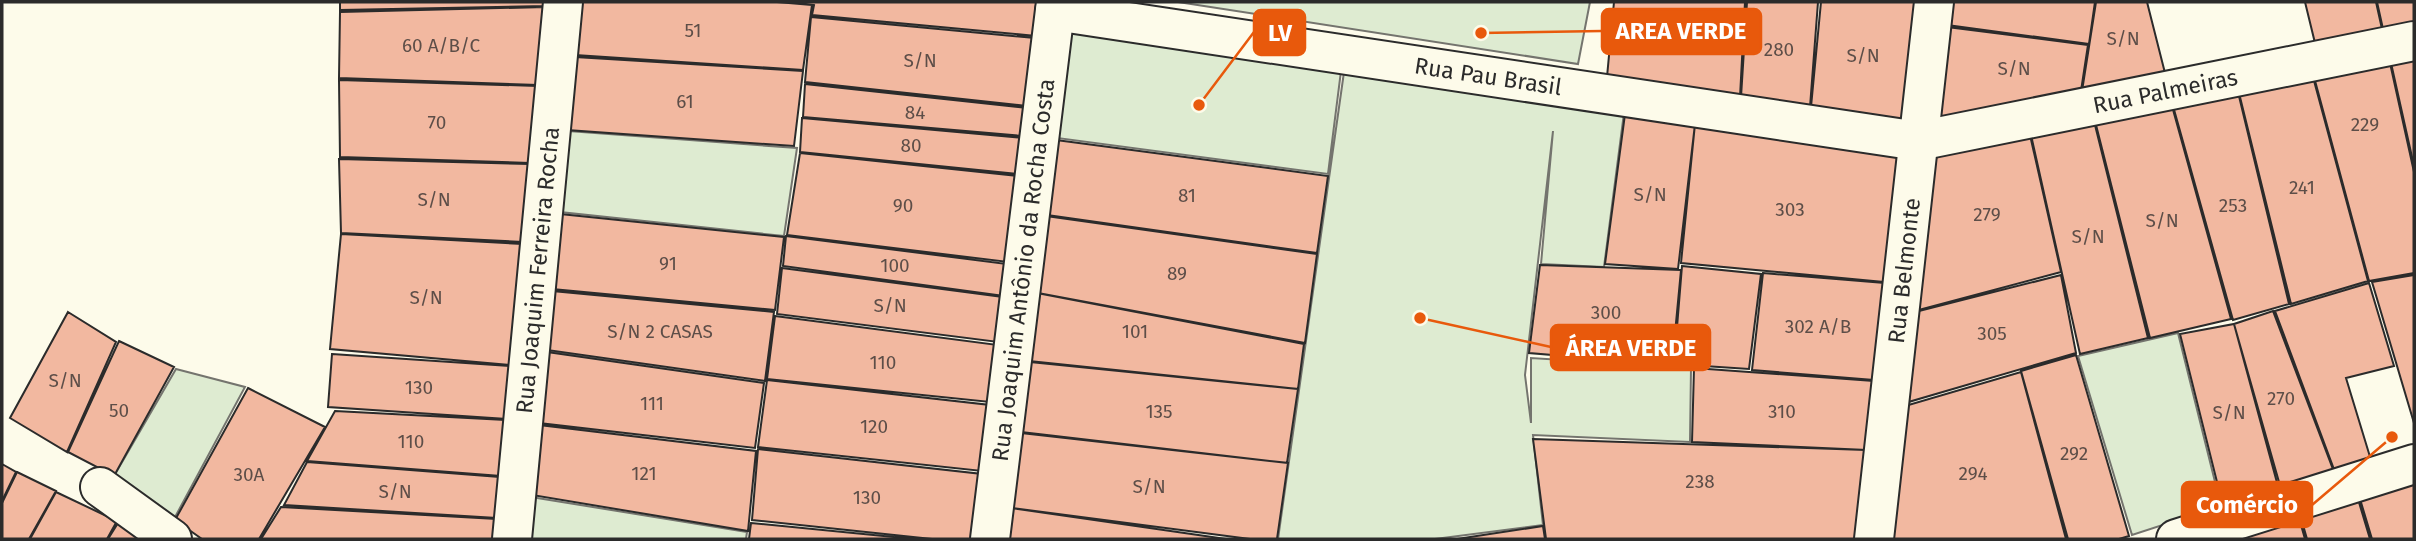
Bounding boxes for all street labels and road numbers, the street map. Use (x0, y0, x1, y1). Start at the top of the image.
street label: Rua Pau Brasil (1413, 51, 1564, 101)
street label: Rua Palmeiras (2090, 63, 2240, 119)
street label: Rua Joaquim Antônio da Rocha Costa (986, 77, 1060, 463)
street label: Rua Joaquim Ferreira Rocha (510, 125, 565, 415)
street label: Rua Belmonte (1882, 196, 1926, 345)

